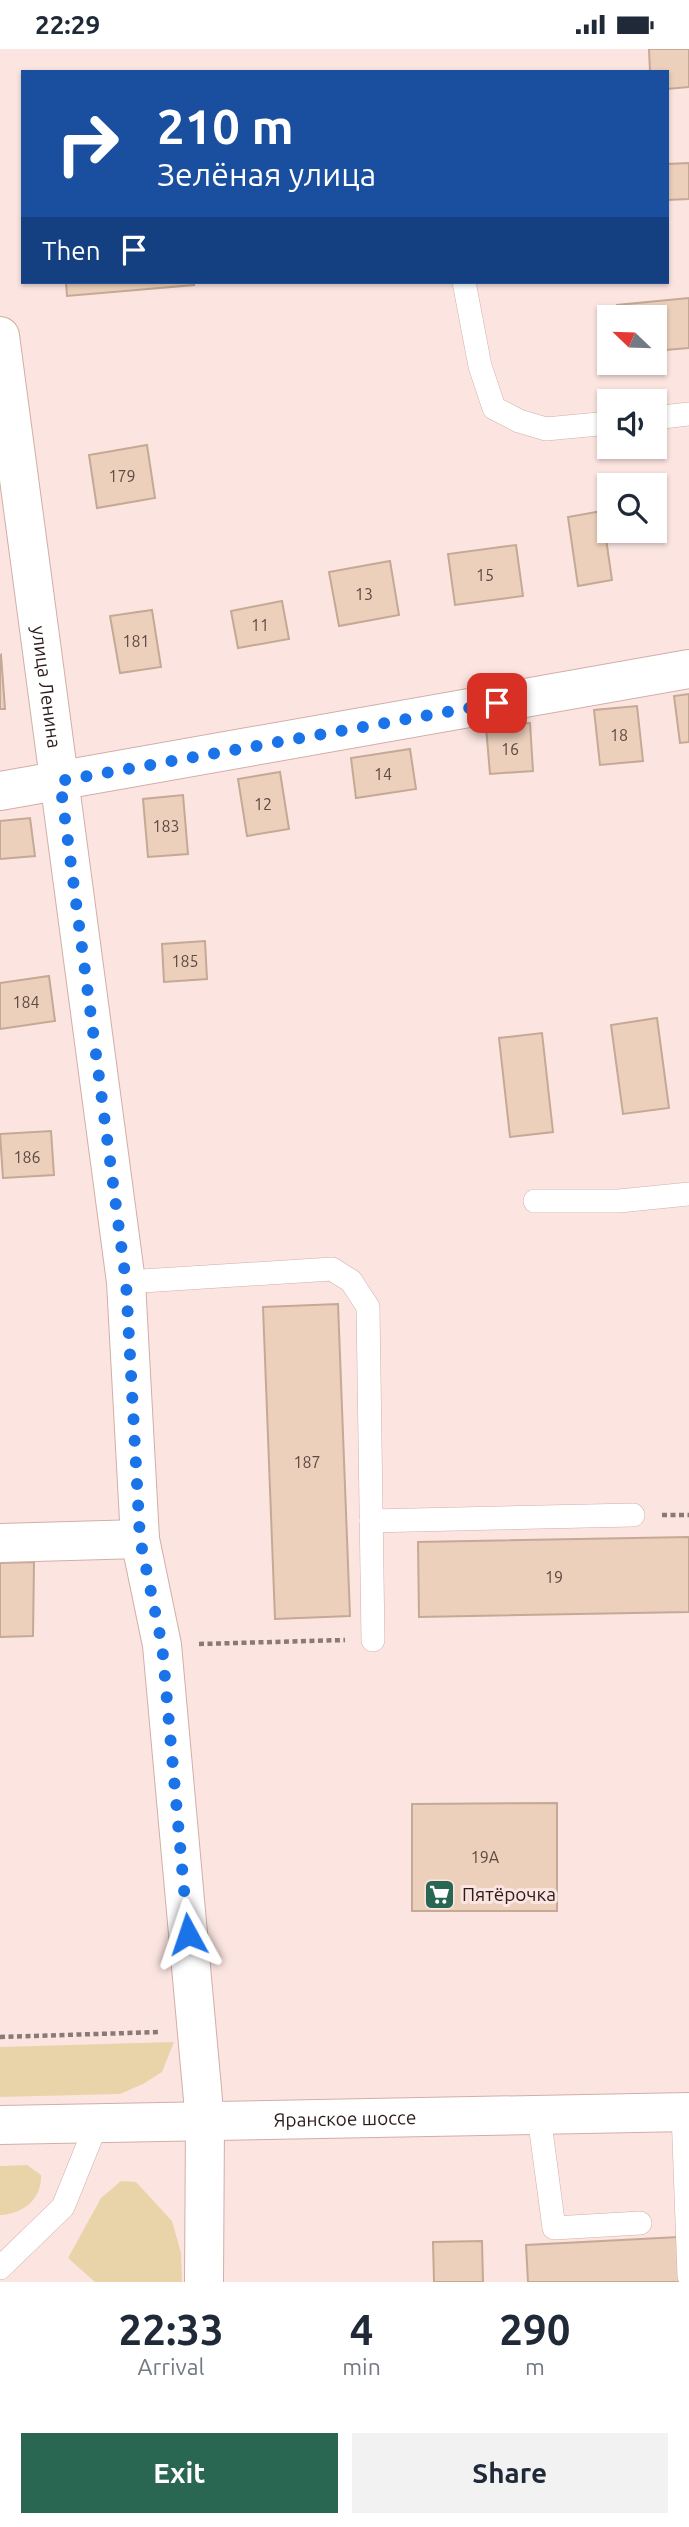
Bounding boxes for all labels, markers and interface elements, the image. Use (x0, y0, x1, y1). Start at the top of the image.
text: 22:29 (35, 10, 100, 39)
icon: right (42, 98, 133, 189)
text: 210 m (157, 98, 294, 153)
text: Зелёная улица (157, 156, 376, 192)
icon: arrive (115, 231, 153, 269)
text: Then (42, 236, 101, 265)
north arrow (597, 305, 667, 375)
map controls (597, 305, 667, 543)
button: sound (597, 389, 667, 459)
house number: 179 (108, 467, 136, 485)
button: search (597, 473, 667, 543)
house number: 15 (476, 566, 494, 584)
house number: 13 (355, 585, 373, 603)
house number: 11 (251, 616, 269, 634)
street label: улица Ленина (28, 624, 66, 749)
house number: 181 (122, 632, 150, 650)
pin (467, 673, 527, 733)
icon: arrive (478, 684, 516, 722)
house number: 18 (610, 726, 628, 744)
house number: 16 (501, 740, 519, 758)
house number: 14 (374, 765, 392, 783)
house number: 12 (254, 795, 272, 813)
house number: 183 (152, 817, 180, 835)
house number: 185 (171, 952, 199, 970)
house number: 184 (12, 993, 40, 1011)
house number: 186 (13, 1148, 41, 1166)
house number: 187 (293, 1453, 321, 1471)
house number: 19 (545, 1568, 563, 1586)
house number: 19А (471, 1848, 500, 1866)
supermarket icon: Пятёрочка (422, 1877, 456, 1911)
place label: Пятёрочка (462, 1883, 556, 1905)
position arrow (151, 1897, 225, 1971)
street label: Яранское шоссе (273, 2106, 417, 2131)
text: 22:33 (119, 2306, 224, 2353)
text: 4 (350, 2306, 373, 2353)
text: 290 (499, 2306, 570, 2353)
text: Arrival (138, 2354, 205, 2379)
text: min (342, 2354, 381, 2379)
text: m (525, 2354, 545, 2379)
button: Exit (21, 2433, 338, 2513)
button: Share (352, 2433, 668, 2513)

